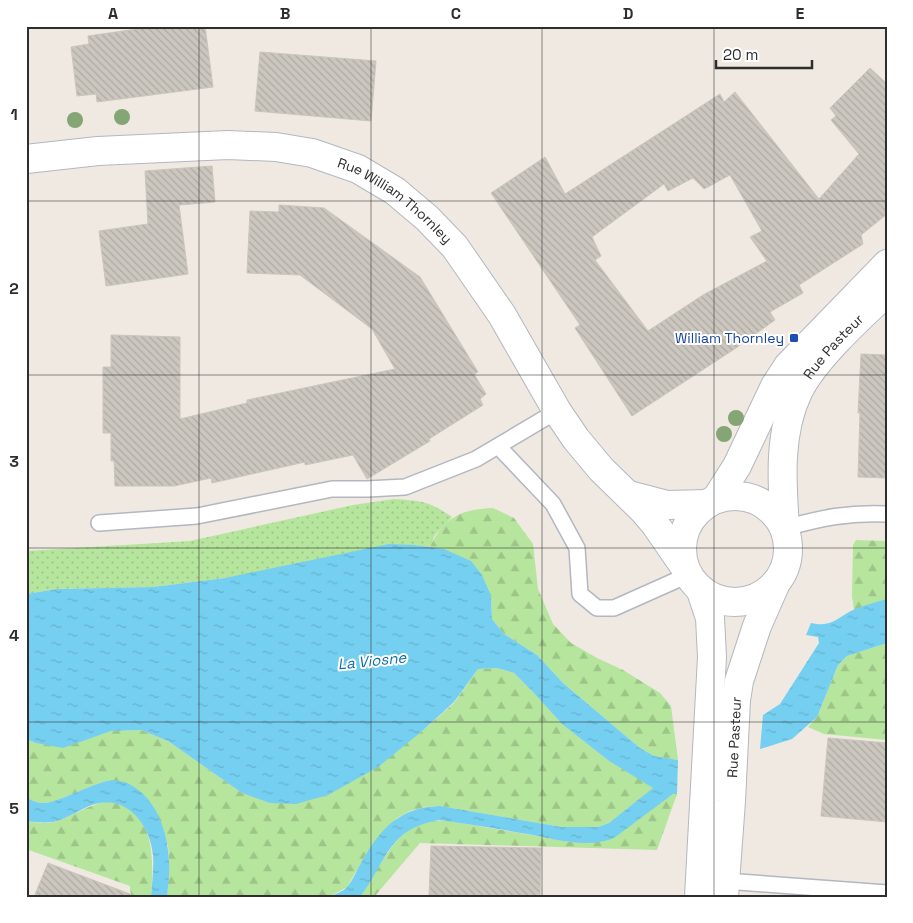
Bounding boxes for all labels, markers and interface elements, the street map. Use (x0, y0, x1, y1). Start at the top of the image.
text: A (108, 3, 118, 24)
text: B (280, 3, 290, 24)
text: C (451, 3, 461, 24)
text: D (623, 3, 633, 24)
text: E (796, 3, 805, 24)
scale bar (716, 38, 812, 70)
text: 20 m (723, 45, 758, 64)
text: 1 (10, 104, 18, 125)
street label: Rue William Thornley (335, 154, 456, 248)
text: 2 (9, 278, 19, 299)
street label: Rue Pasteur (799, 310, 867, 382)
place label: William Thornley (675, 329, 784, 347)
marker: William Thornley (788, 332, 800, 344)
text: 3 (9, 451, 19, 472)
text: 4 (9, 625, 19, 646)
water label: La Viosne (337, 647, 408, 674)
street label: Rue Pasteur (723, 695, 745, 778)
text: 5 (9, 798, 19, 819)

